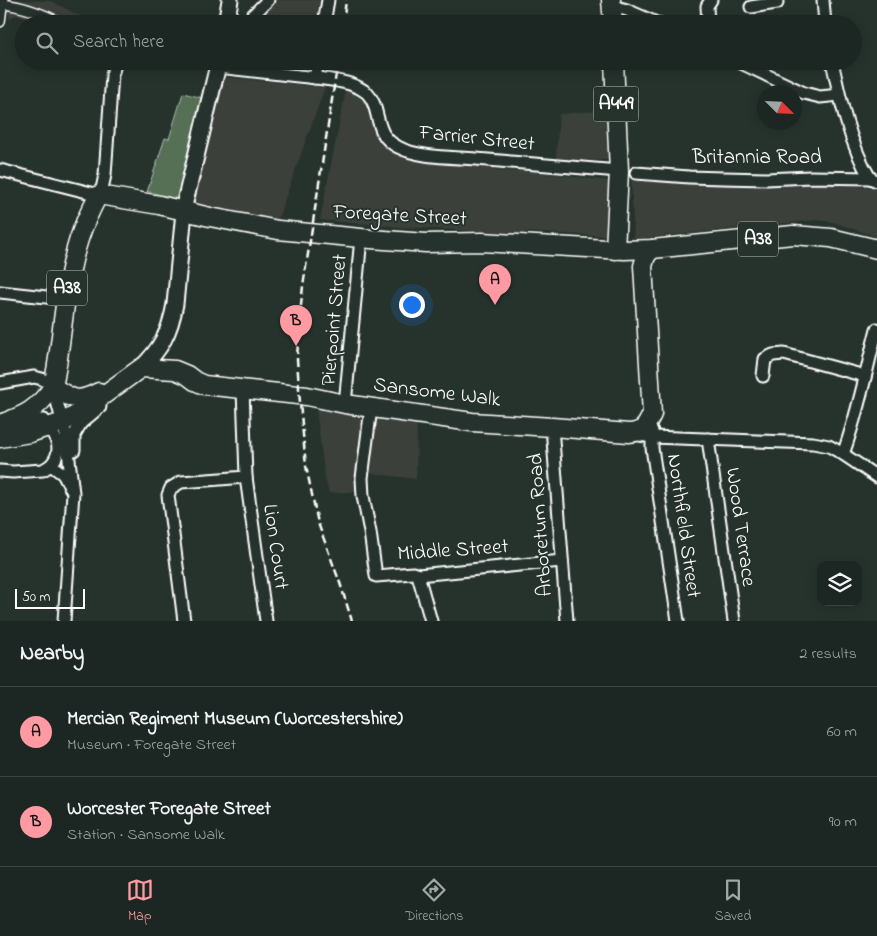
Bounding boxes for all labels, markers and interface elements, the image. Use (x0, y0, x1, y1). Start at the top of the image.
search box (15, 15, 862, 70)
icon: search (33, 29, 61, 57)
text: Search here (73, 29, 164, 56)
north arrow (757, 85, 802, 130)
road number: A449 (594, 86, 638, 122)
street label: Farrier Street (417, 118, 536, 160)
street label: Britannia Road (691, 143, 822, 173)
street label: Foregate Street (331, 197, 468, 236)
road number: A38 (738, 222, 778, 256)
street label: Pierpoint Street (314, 253, 356, 387)
pin: A (479, 264, 511, 305)
road number: A38 (47, 270, 87, 306)
your location (399, 292, 425, 318)
pin: B (280, 305, 312, 346)
street label: Sansome Walk (372, 370, 503, 416)
street label: Arboretum Road (521, 452, 561, 598)
street label: Northfield Street (658, 452, 708, 600)
street label: Wood Terrace (717, 466, 763, 589)
street label: Lion Court (254, 502, 296, 592)
street label: Middle Street (396, 532, 510, 570)
map controls (817, 561, 862, 606)
button: layers (817, 561, 862, 606)
scale bar (15, 586, 85, 609)
text: 50 m (22, 587, 50, 608)
text: Nearby (20, 639, 84, 669)
text: 2 results (799, 642, 857, 666)
text: Mercian Regiment Museum (Worcestershire) (67, 706, 403, 733)
text: A (31, 720, 41, 744)
text: 60 m (827, 720, 857, 744)
text: Museum · Foregate Street (67, 733, 236, 757)
text: Worcester Foregate Street (67, 796, 271, 823)
text: B (31, 810, 41, 834)
text: 90 m (829, 810, 857, 834)
text: Station · Sansome Walk (67, 823, 225, 847)
tab: Map (126, 876, 154, 927)
tab: Directions (405, 876, 463, 927)
tab: Saved (715, 876, 751, 927)

